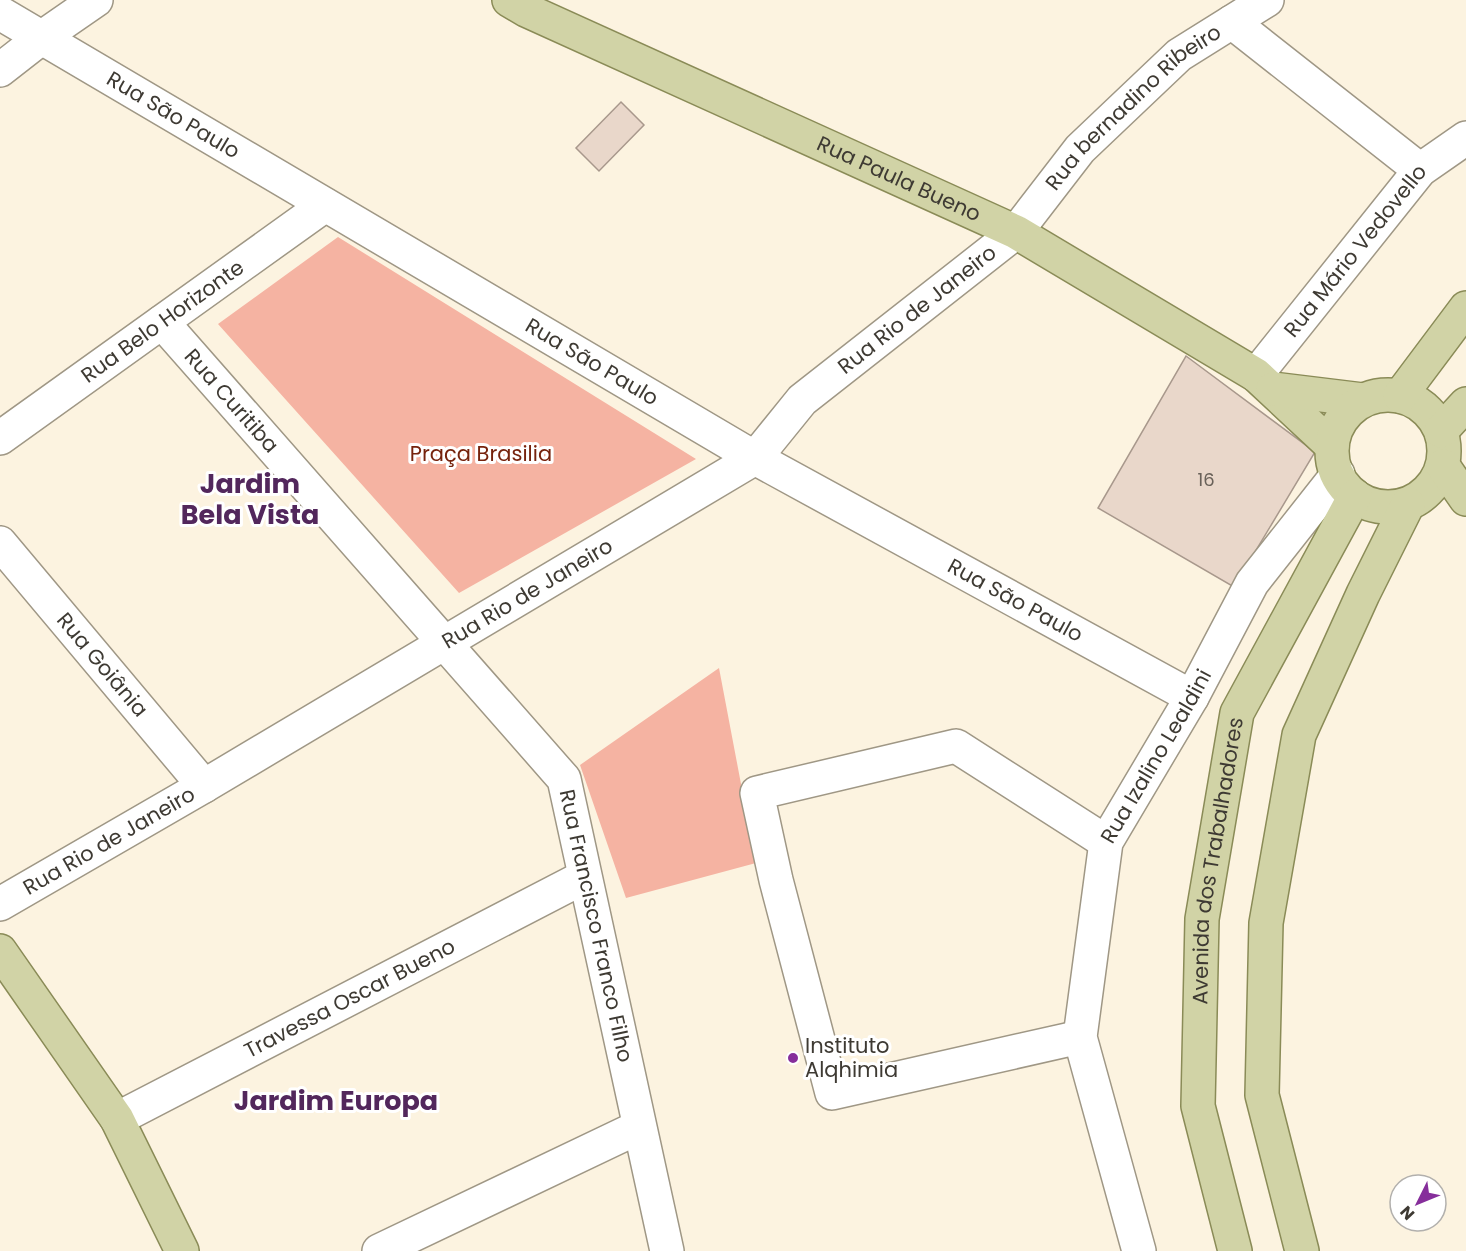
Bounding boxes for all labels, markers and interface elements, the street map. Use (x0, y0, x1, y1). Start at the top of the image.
street label: Rua bernadino Ribeiro (1038, 17, 1226, 196)
street label: Rua São Paulo (101, 64, 245, 165)
street label: Rua Paula Bueno (812, 129, 986, 228)
street label: Rua Mário Vedovello (1277, 158, 1433, 343)
street label: Rua Rio de Janeiro (832, 238, 1002, 381)
street label: Rua Belo Horizonte (75, 253, 250, 389)
street label: Rua São Paulo (520, 311, 664, 412)
street label: Rua Curitiba (178, 342, 286, 459)
park label: Praça Brasilia (410, 439, 552, 468)
district label: Jardim Bela Vista (181, 465, 319, 533)
house number: 16 (1197, 467, 1215, 492)
street label: Rua Rio de Janeiro (436, 531, 618, 655)
street label: Rua São Paulo (943, 551, 1088, 649)
street label: Rua Goiânia (50, 606, 155, 723)
street label: Rua Izalino Lealdini (1093, 664, 1218, 849)
street label: Avenida dos Trabalhadores (1185, 715, 1250, 1005)
street label: Rua Rio de Janeiro (18, 779, 200, 902)
street label: Rua Francisco Franco Filho (553, 787, 640, 1065)
street label: Travessa Oscar Bueno (239, 931, 460, 1065)
place label: Instituto Alqhimia (805, 1031, 898, 1084)
marker: Instituto Alqhimia (786, 1051, 800, 1065)
district label: Jardim Europa (234, 1082, 438, 1119)
north arrow (1388, 1173, 1448, 1233)
text: N (1395, 1201, 1420, 1225)

